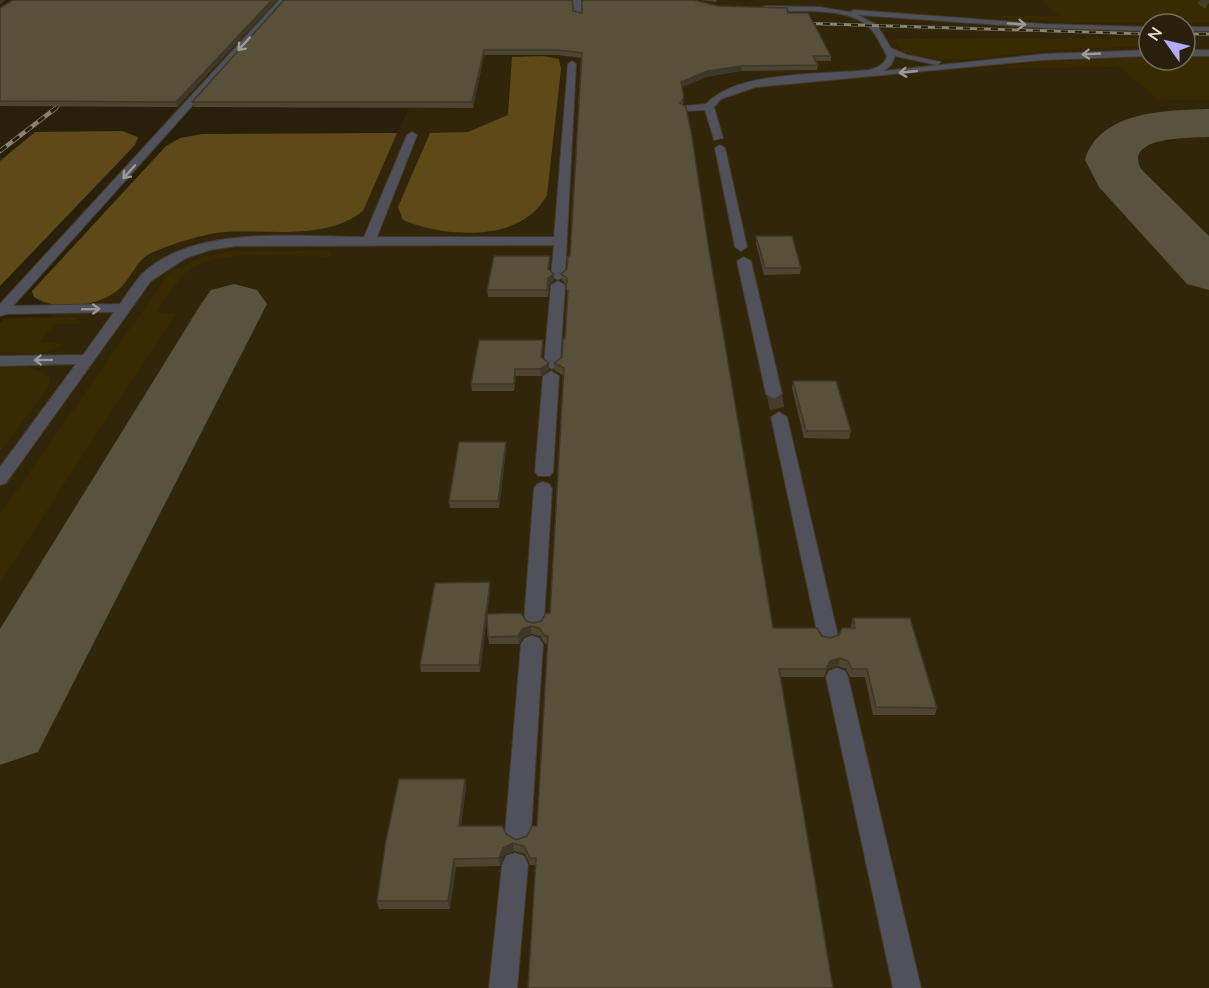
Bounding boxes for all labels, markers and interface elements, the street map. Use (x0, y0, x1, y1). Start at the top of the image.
north arrow (1137, 12, 1197, 72)
one-way arrow (1006, 19, 1026, 30)
text: N (1143, 23, 1168, 45)
one-way arrow (237, 36, 251, 51)
one-way arrow (1081, 49, 1101, 60)
one-way arrow (898, 67, 918, 78)
one-way arrow (122, 164, 136, 179)
one-way arrow (80, 303, 100, 314)
one-way arrow (34, 354, 54, 366)

